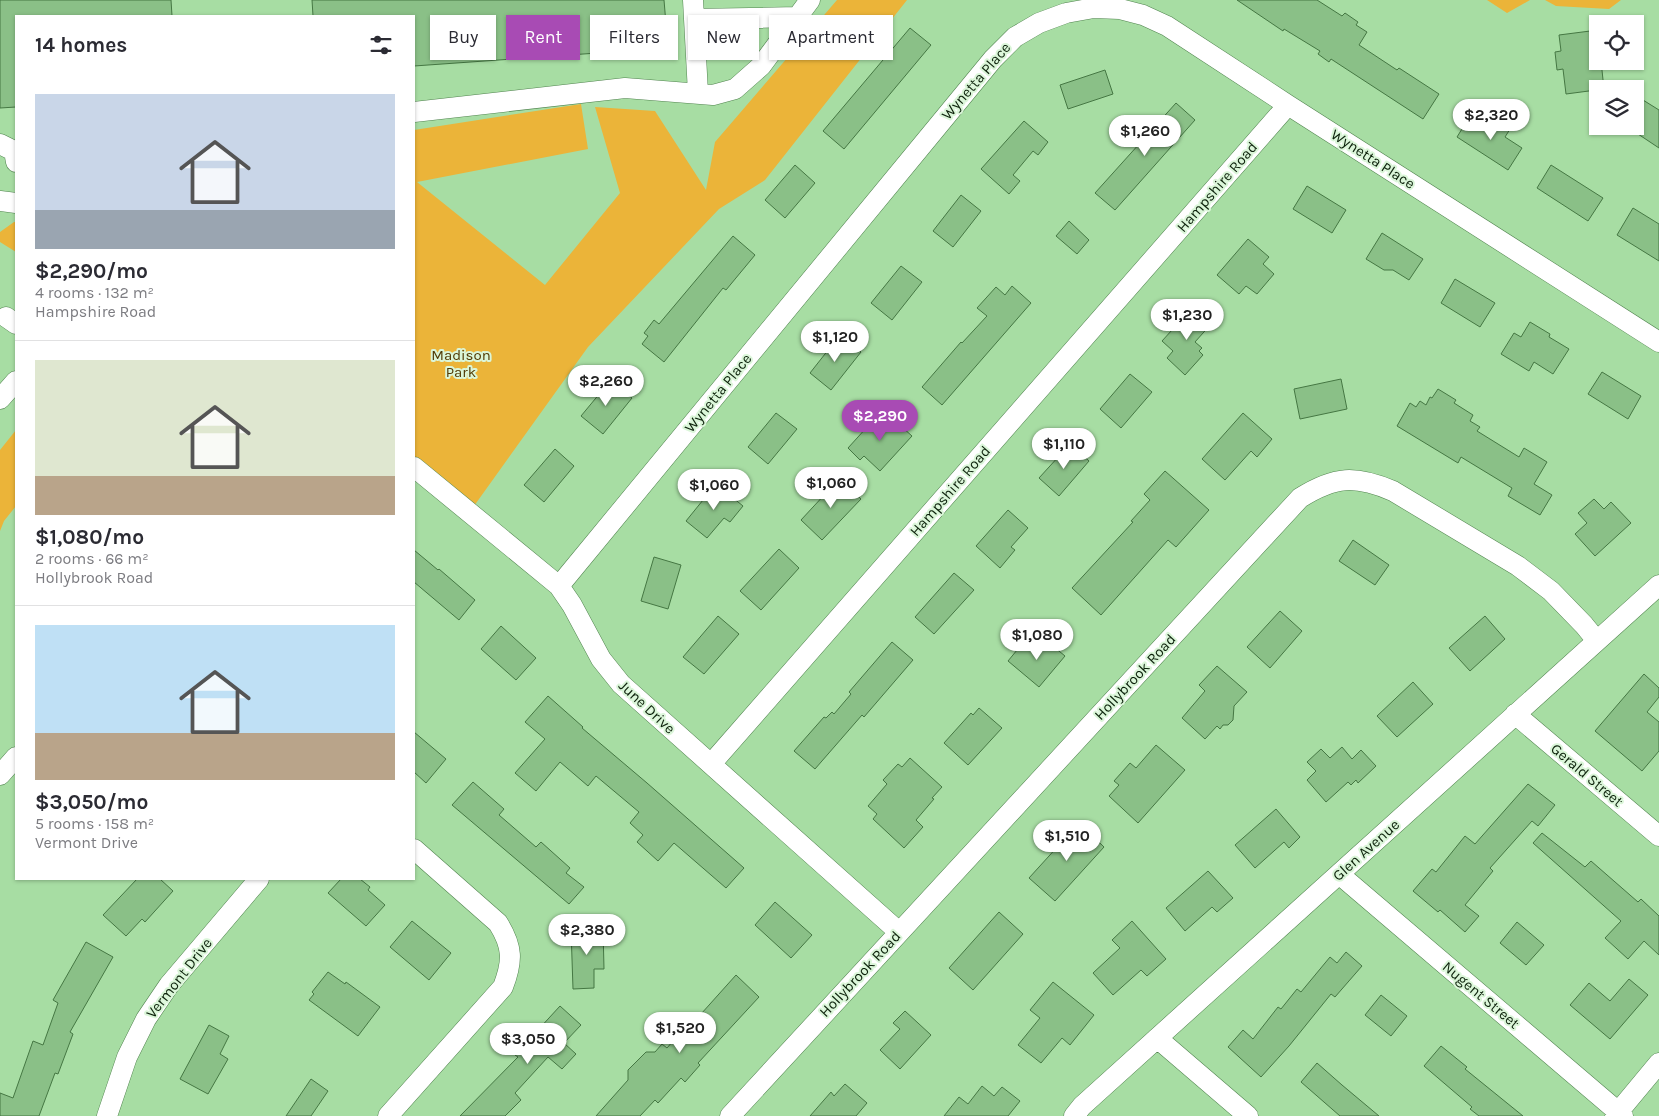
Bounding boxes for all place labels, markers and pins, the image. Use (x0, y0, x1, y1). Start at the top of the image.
pin: $2,320 (1450, 98, 1532, 141)
pin: $1,260 (1104, 114, 1186, 157)
pin: $1,230 (1146, 298, 1228, 341)
pin: $1,120 (794, 320, 876, 363)
pin: $2,260 (565, 364, 647, 407)
pin: $2,290 (839, 400, 921, 442)
pin: $1,110 (1023, 428, 1105, 470)
pin: $1,060 (790, 466, 872, 509)
pin: $1,060 (673, 468, 755, 511)
pin: $1,080 (996, 618, 1078, 661)
pin: $1,510 (1026, 820, 1108, 862)
pin: $2,380 (546, 914, 628, 956)
pin: $1,520 (639, 1012, 721, 1054)
pin: $3,050 (487, 1022, 569, 1065)

